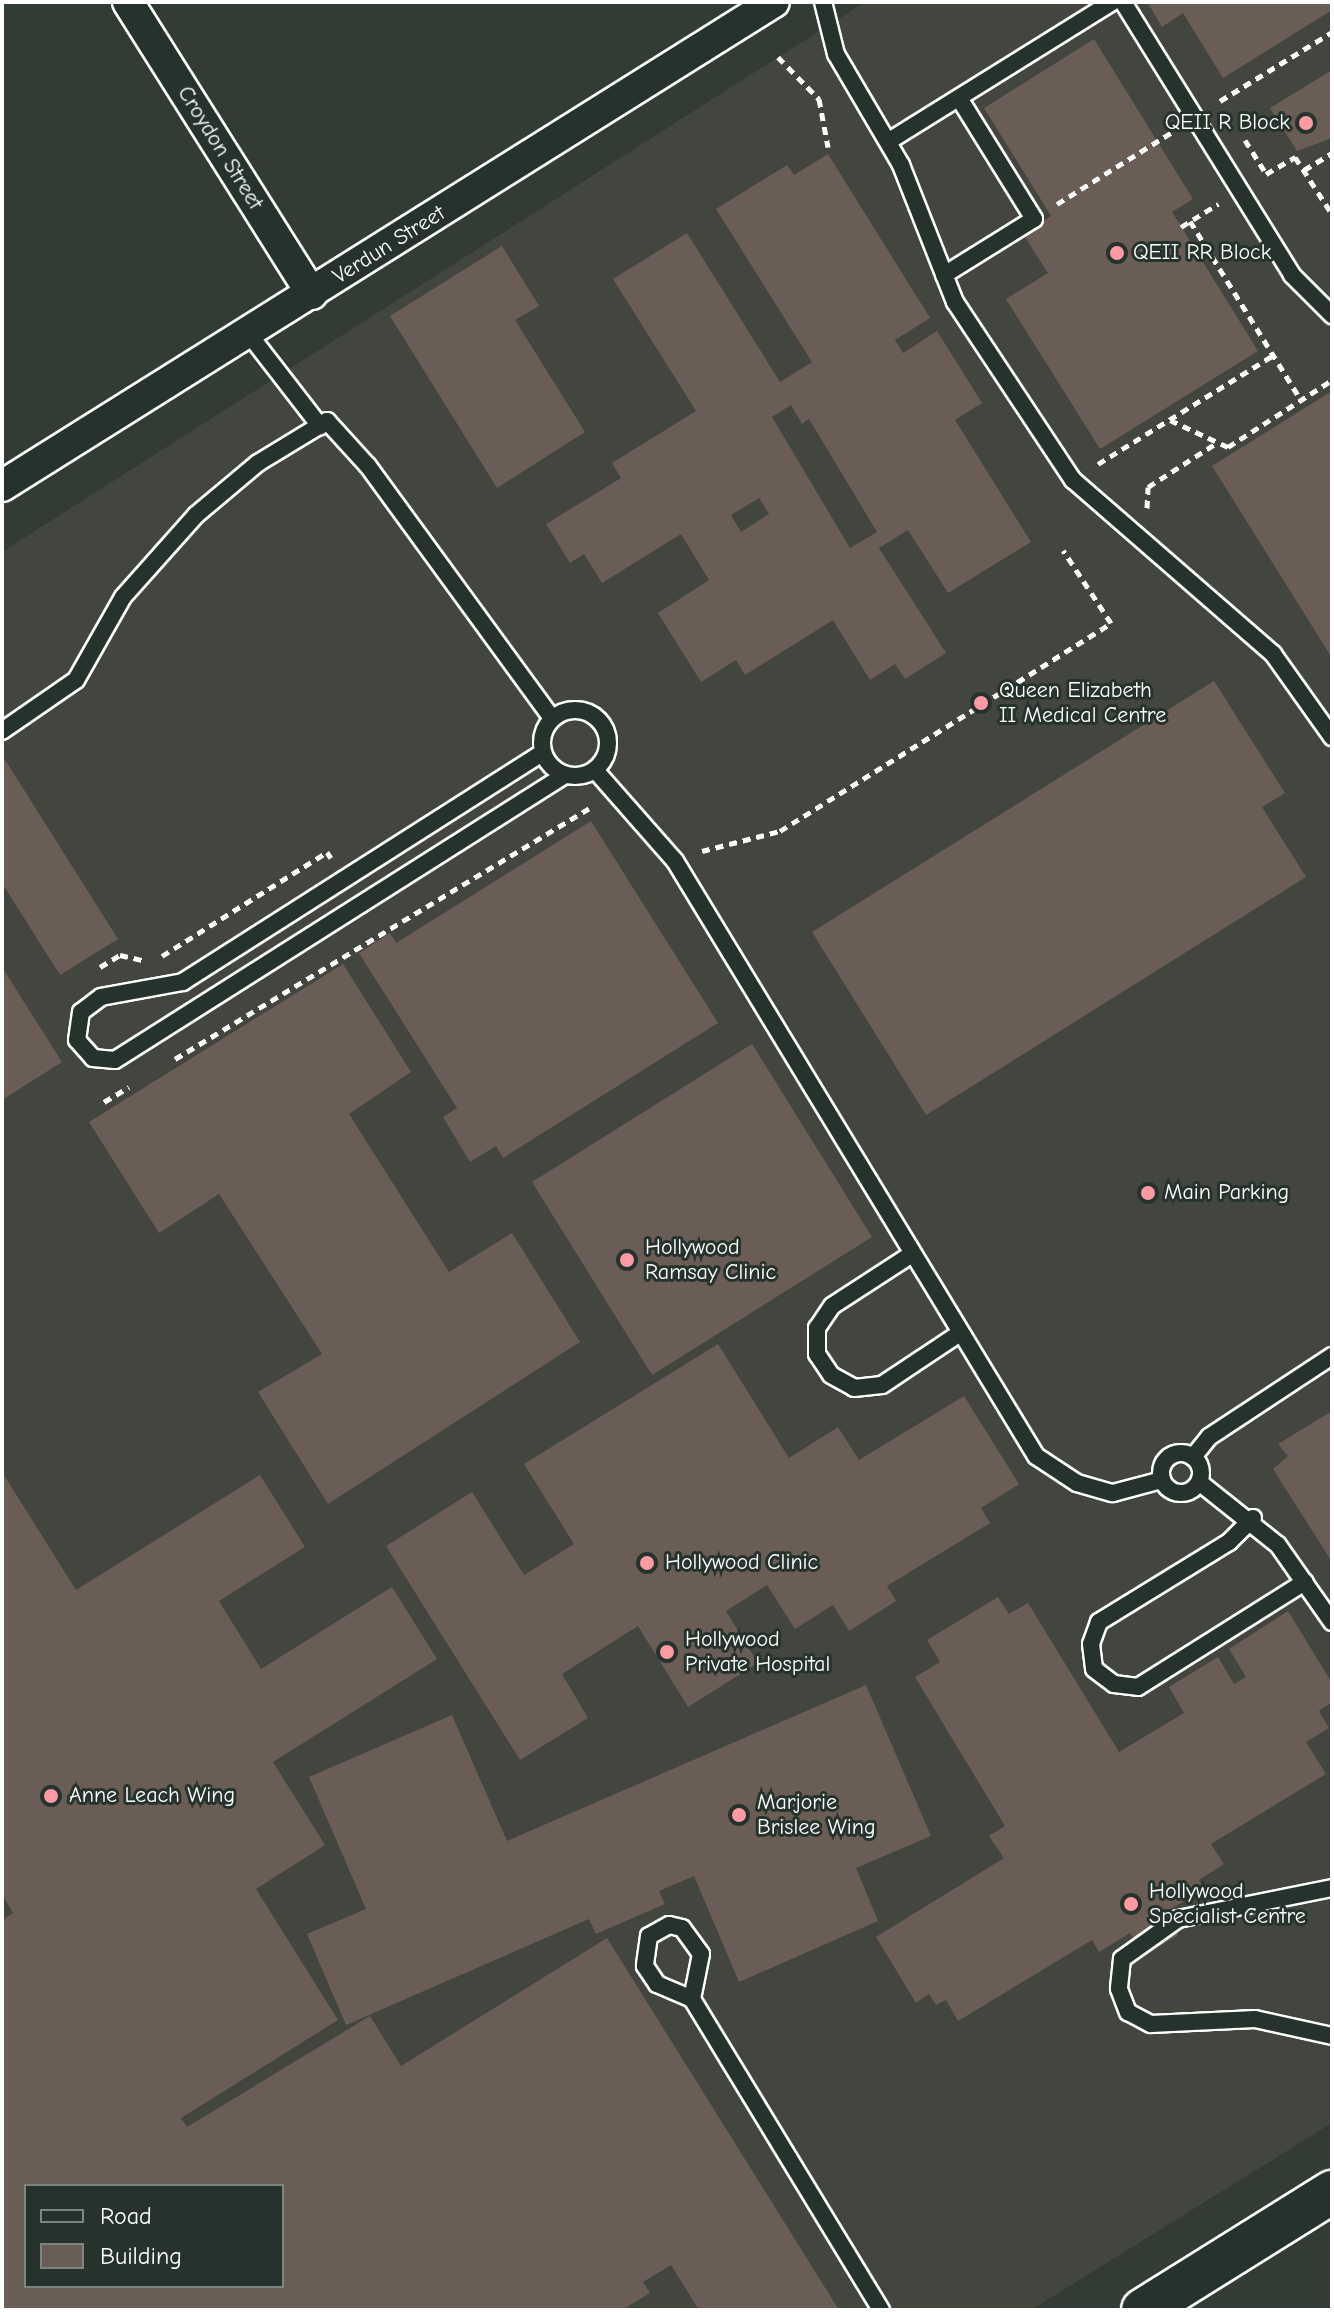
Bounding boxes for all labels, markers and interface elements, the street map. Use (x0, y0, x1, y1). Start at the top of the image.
street label: Croydon Street (171, 81, 269, 215)
place label: QEII R Block (1165, 110, 1290, 136)
marker: QEII R Block (1297, 114, 1315, 132)
street label: Verdun Street (328, 200, 450, 290)
place label: QEII RR Block (1133, 240, 1271, 266)
marker: QEII RR Block (1108, 244, 1126, 262)
place label: Queen Elizabeth II Medical Centre (999, 677, 1166, 728)
marker: Queen Elizabeth II Medical Centre (970, 692, 992, 714)
place label: Main Parking (1164, 1180, 1289, 1206)
marker: Main Parking (1139, 1184, 1157, 1202)
place label: Hollywood Ramsay Clinic (645, 1234, 776, 1286)
marker: Hollywood Ramsay Clinic (616, 1249, 638, 1271)
place label: Hollywood Clinic (665, 1550, 818, 1576)
marker: Hollywood Clinic (636, 1552, 658, 1574)
place label: Hollywood Private Hospital (685, 1626, 830, 1678)
marker: Hollywood Private Hospital (656, 1641, 678, 1663)
place label: Anne Leach Wing (69, 1783, 235, 1809)
marker: Anne Leach Wing (40, 1785, 62, 1807)
place label: Marjorie Brislee Wing (757, 1789, 876, 1840)
marker: Marjorie Brislee Wing (728, 1804, 750, 1826)
place label: Hollywood Specialist Centre (1149, 1878, 1306, 1930)
marker: Hollywood Specialist Centre (1120, 1893, 1142, 1915)
legend (24, 2184, 284, 2288)
text: Road (100, 2202, 152, 2230)
text: Building (100, 2242, 182, 2270)

